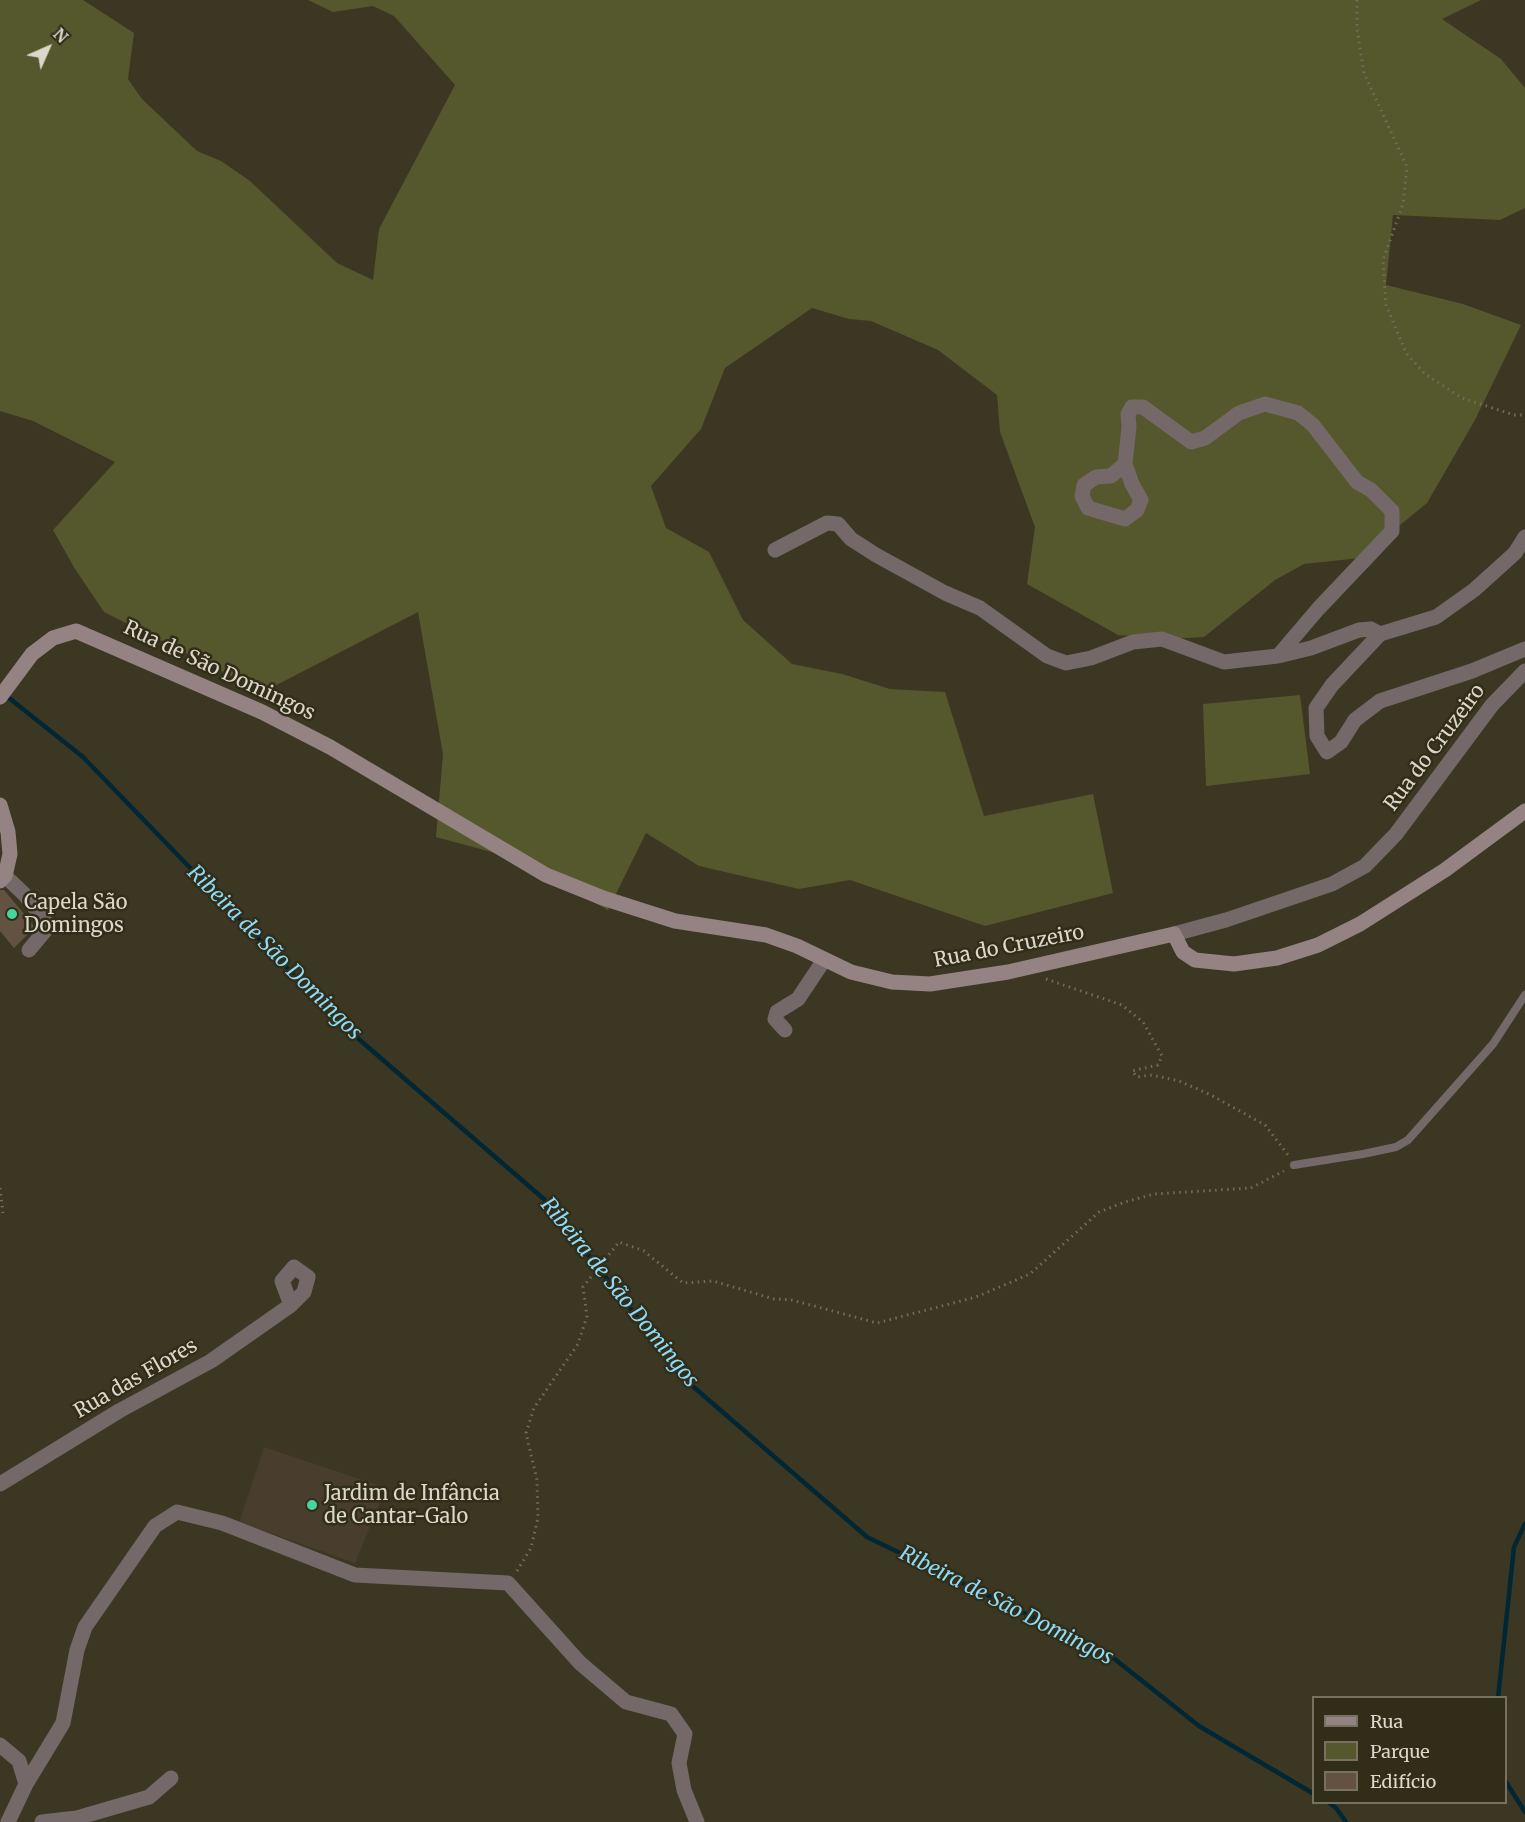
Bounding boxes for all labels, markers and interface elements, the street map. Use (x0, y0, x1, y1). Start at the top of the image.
north arrow (18, 18, 78, 78)
text: N (49, 24, 72, 47)
street label: Rua de São Domingos (120, 616, 318, 726)
street label: Rua do Cruzeiro (1380, 680, 1490, 816)
water label: Ribeira de São Domingos (181, 860, 367, 1046)
place label: Capela São Domingos (24, 891, 127, 938)
marker: Capela São Domingos (5, 907, 19, 921)
street label: Rua do Cruzeiro (932, 921, 1086, 973)
water label: Ribeira de São Domingos (535, 1193, 703, 1393)
street label: Rua das Flores (70, 1334, 202, 1424)
place label: Jardim de Infância de Cantar-Galo (324, 1482, 500, 1529)
marker: Jardim de Infância de Cantar-Galo (305, 1498, 319, 1512)
water label: Ribeira de São Domingos (895, 1541, 1117, 1671)
legend (1312, 1696, 1507, 1804)
text: Rua (1370, 1710, 1403, 1733)
text: Parque (1370, 1740, 1430, 1763)
text: Edifício (1370, 1770, 1436, 1793)

